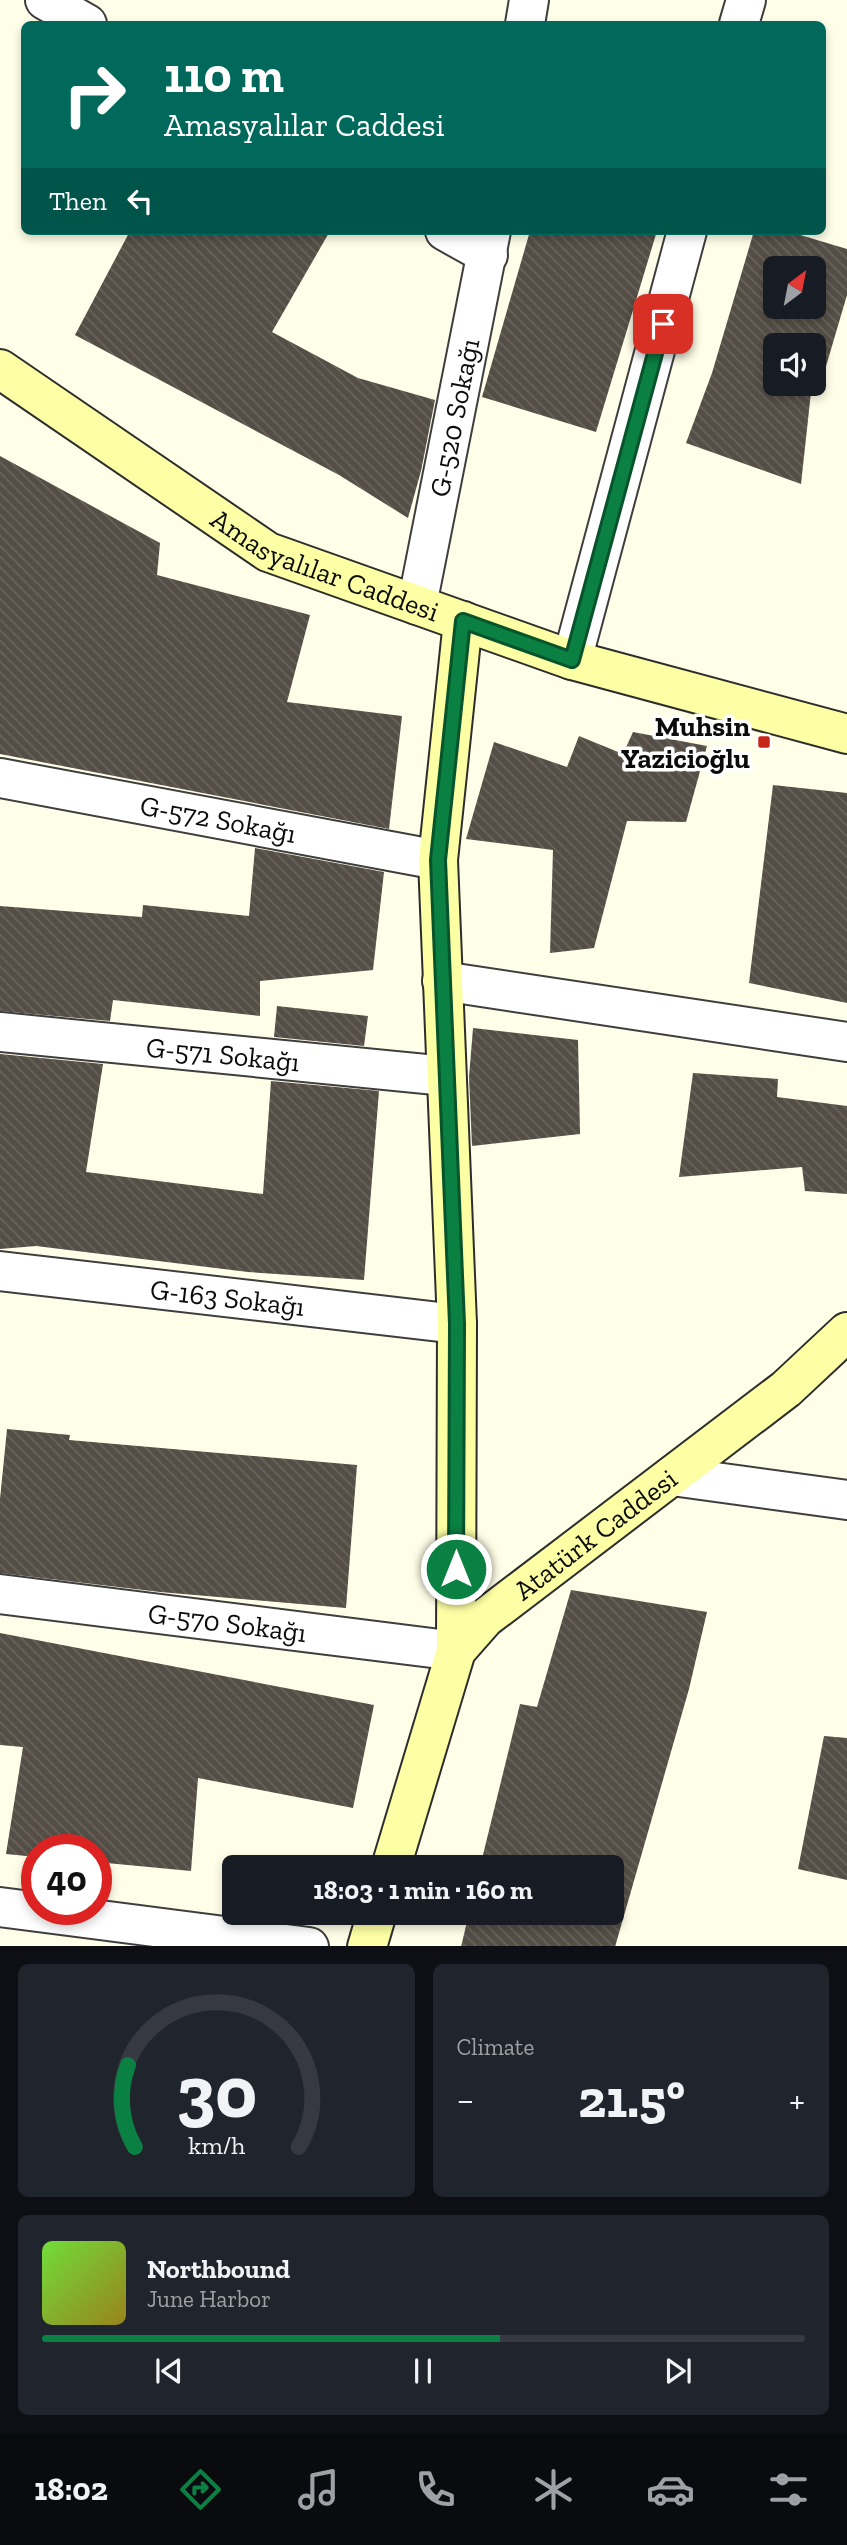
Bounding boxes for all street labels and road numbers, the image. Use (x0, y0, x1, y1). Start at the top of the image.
street label: G-520 Sokağı (422, 335, 486, 500)
street label: Amasyalılar Caddesi (205, 502, 444, 628)
street label: G-572 Sokağı (138, 788, 299, 850)
street label: G-571 Sokağı (145, 1030, 301, 1078)
street label: G-163 Sokağı (149, 1272, 306, 1323)
street label: Atatürk Caddesi (507, 1462, 683, 1607)
street label: G-570 Sokağı (146, 1596, 309, 1649)

